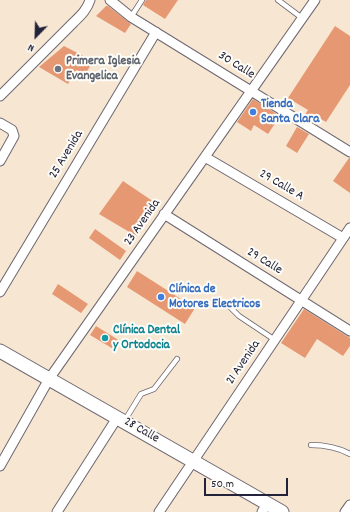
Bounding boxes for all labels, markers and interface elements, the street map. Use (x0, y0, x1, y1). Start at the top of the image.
north arrow (16, 16, 56, 56)
text: N (26, 39, 37, 55)
street label: 30 Calle (215, 49, 257, 83)
place label: Primera Iglesia Evangelica (66, 54, 140, 85)
marker: Primera Iglesia Evangelica (53, 64, 63, 74)
place label: Tienda Santa Clara (261, 97, 319, 128)
marker: Tienda Santa Clara (248, 107, 258, 117)
street label: 25 Avenida (47, 128, 87, 182)
street label: 29 Calle A (256, 167, 306, 205)
street label: 23 Avenida (121, 197, 165, 249)
street label: 29 Calle (243, 245, 285, 279)
place label: Clínica de Motores Electricos (169, 282, 260, 313)
marker: Clínica de Motores Electricos (156, 292, 166, 302)
place label: Clínica Dental y Ortodocia (113, 323, 180, 354)
marker: Clínica Dental y Ortodocia (100, 333, 110, 343)
street label: 21 Avenida (223, 338, 265, 388)
street label: 28 Calle (121, 415, 161, 447)
scale bar (206, 470, 290, 496)
text: 50 m (211, 476, 234, 493)

